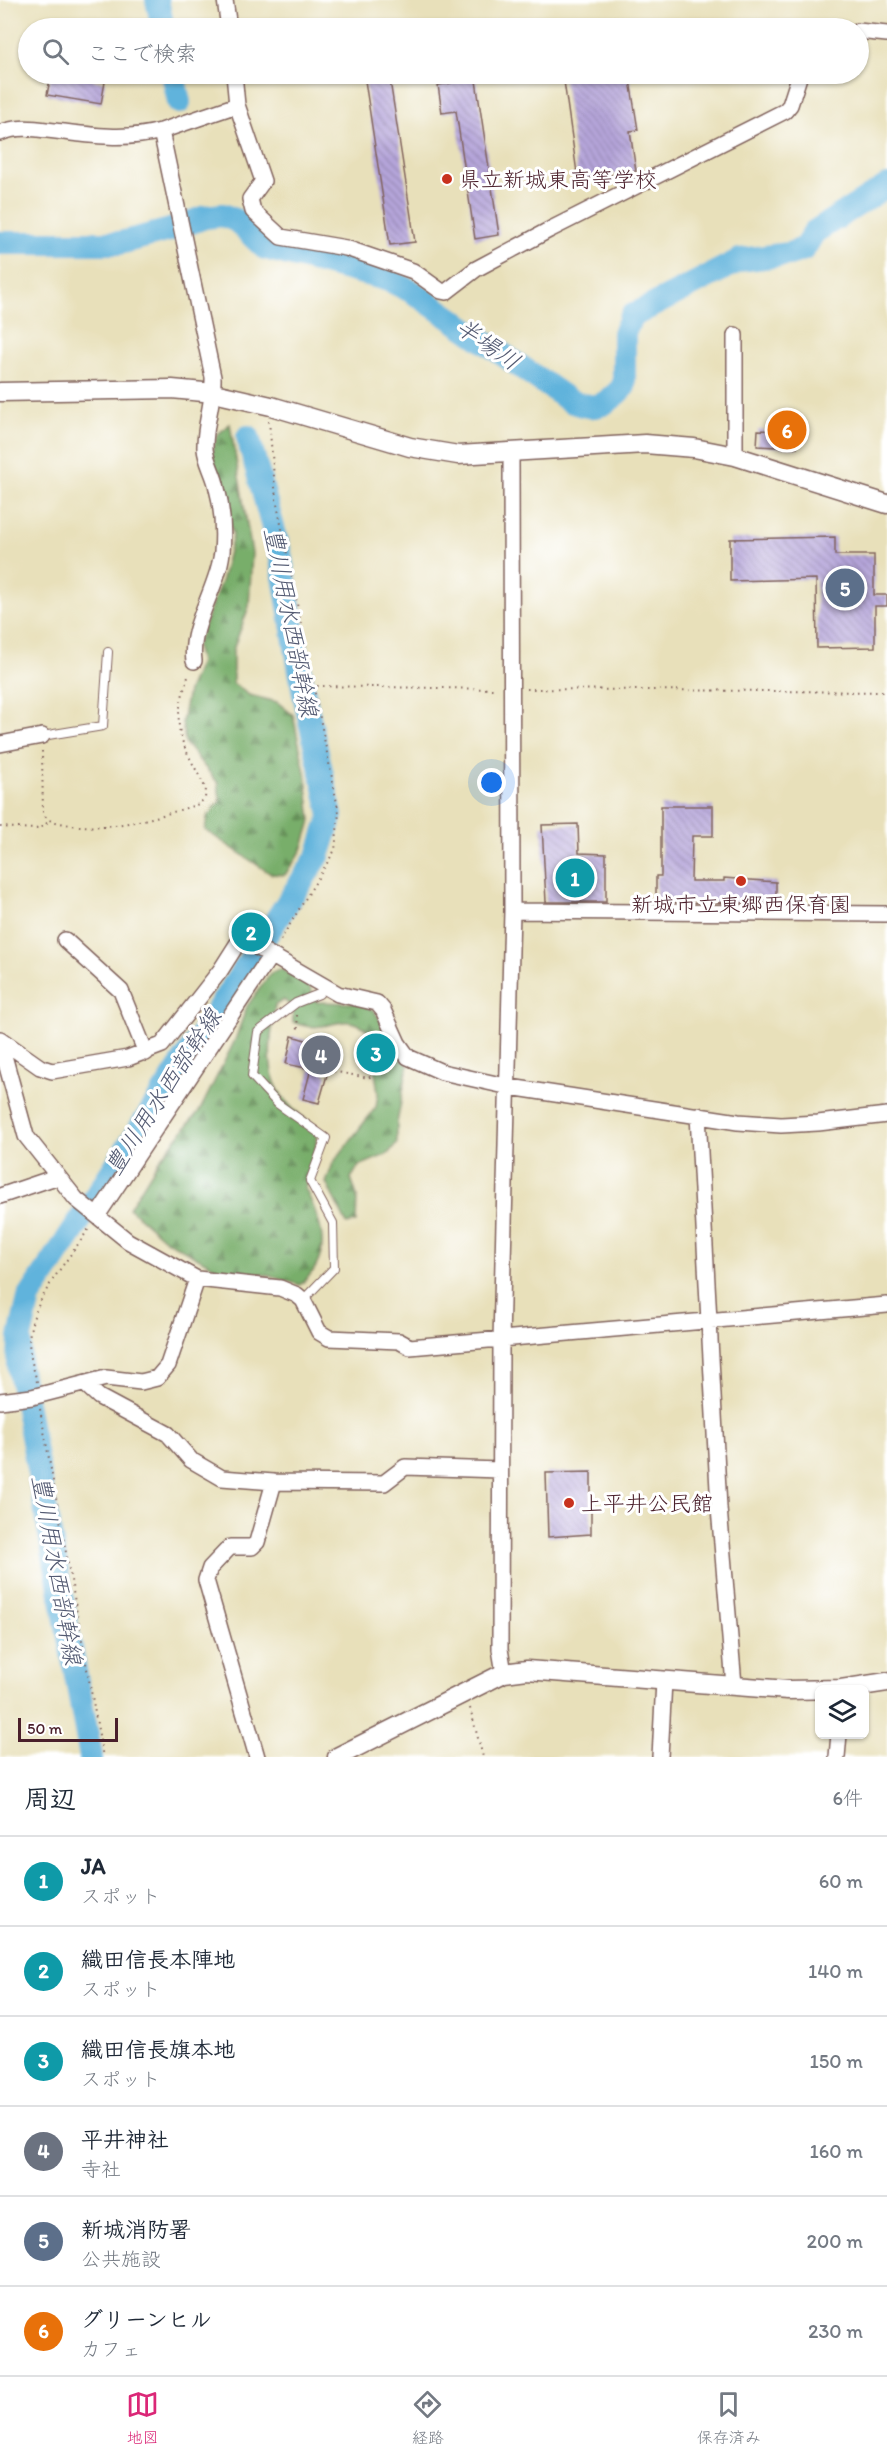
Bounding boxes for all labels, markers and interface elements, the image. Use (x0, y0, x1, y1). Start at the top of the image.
search box (18, 18, 869, 84)
icon: search (39, 35, 72, 68)
text: ここで検索 (87, 40, 197, 67)
place label: 県立新城東高等学校 (459, 166, 657, 193)
marker: 県立新城東高等学校 (440, 172, 454, 186)
water label: 半場川 (450, 311, 526, 376)
pin: 6 (768, 408, 806, 452)
water label: 豊川用水西部幹線 (259, 525, 324, 720)
pin: 5 (826, 566, 864, 610)
your location (477, 768, 506, 797)
pin: 1 (556, 856, 594, 900)
marker: 新城市立東郷西保育園 (734, 874, 748, 888)
place label: 新城市立東郷西保育園 (631, 891, 851, 918)
pin: 2 (232, 910, 270, 954)
water label: 豊川用水西部幹線 (98, 1002, 228, 1180)
pin: 3 (356, 1030, 395, 1076)
pin: 4 (302, 1032, 340, 1078)
water label: 豊川用水西部幹線 (27, 1473, 89, 1668)
place label: 上平井公民館 (581, 1490, 713, 1517)
marker: 上平井公民館 (562, 1496, 576, 1510)
map controls (815, 1685, 869, 1739)
button: layers (815, 1685, 869, 1739)
scale bar (18, 1715, 118, 1742)
text: 50 m (27, 1719, 62, 1738)
text: 周辺 (24, 1783, 76, 1815)
text: 6件 (832, 1786, 863, 1810)
text: JA (81, 1853, 105, 1880)
text: 1 (39, 1869, 48, 1893)
text: 60 m (819, 1869, 863, 1893)
text: スポット (81, 1884, 161, 1908)
text: 織田信長本陣地 (81, 1946, 235, 1973)
text: 2 (38, 1959, 49, 1983)
text: 140 m (808, 1959, 863, 1983)
text: スポット (81, 1977, 161, 2001)
text: 織田信長旗本地 (81, 2036, 235, 2063)
text: 3 (38, 2049, 49, 2073)
text: 150 m (810, 2049, 863, 2073)
text: スポット (81, 2067, 161, 2091)
text: 平井神社 (81, 2126, 169, 2153)
text: 4 (37, 2139, 50, 2163)
text: 160 m (810, 2139, 863, 2163)
text: 寺社 (81, 2157, 121, 2181)
text: 新城消防署 (81, 2216, 191, 2243)
text: 5 (38, 2229, 49, 2253)
text: 200 m (807, 2229, 863, 2253)
text: 公共施設 (81, 2247, 161, 2271)
text: グリーンヒル (81, 2306, 212, 2333)
text: 6 (38, 2319, 49, 2343)
text: 230 m (808, 2319, 863, 2343)
text: カフェ (81, 2337, 141, 2361)
tab: 地図 (126, 2388, 159, 2448)
tab: 経路 (411, 2388, 444, 2448)
tab: 保存済み (697, 2388, 761, 2448)

